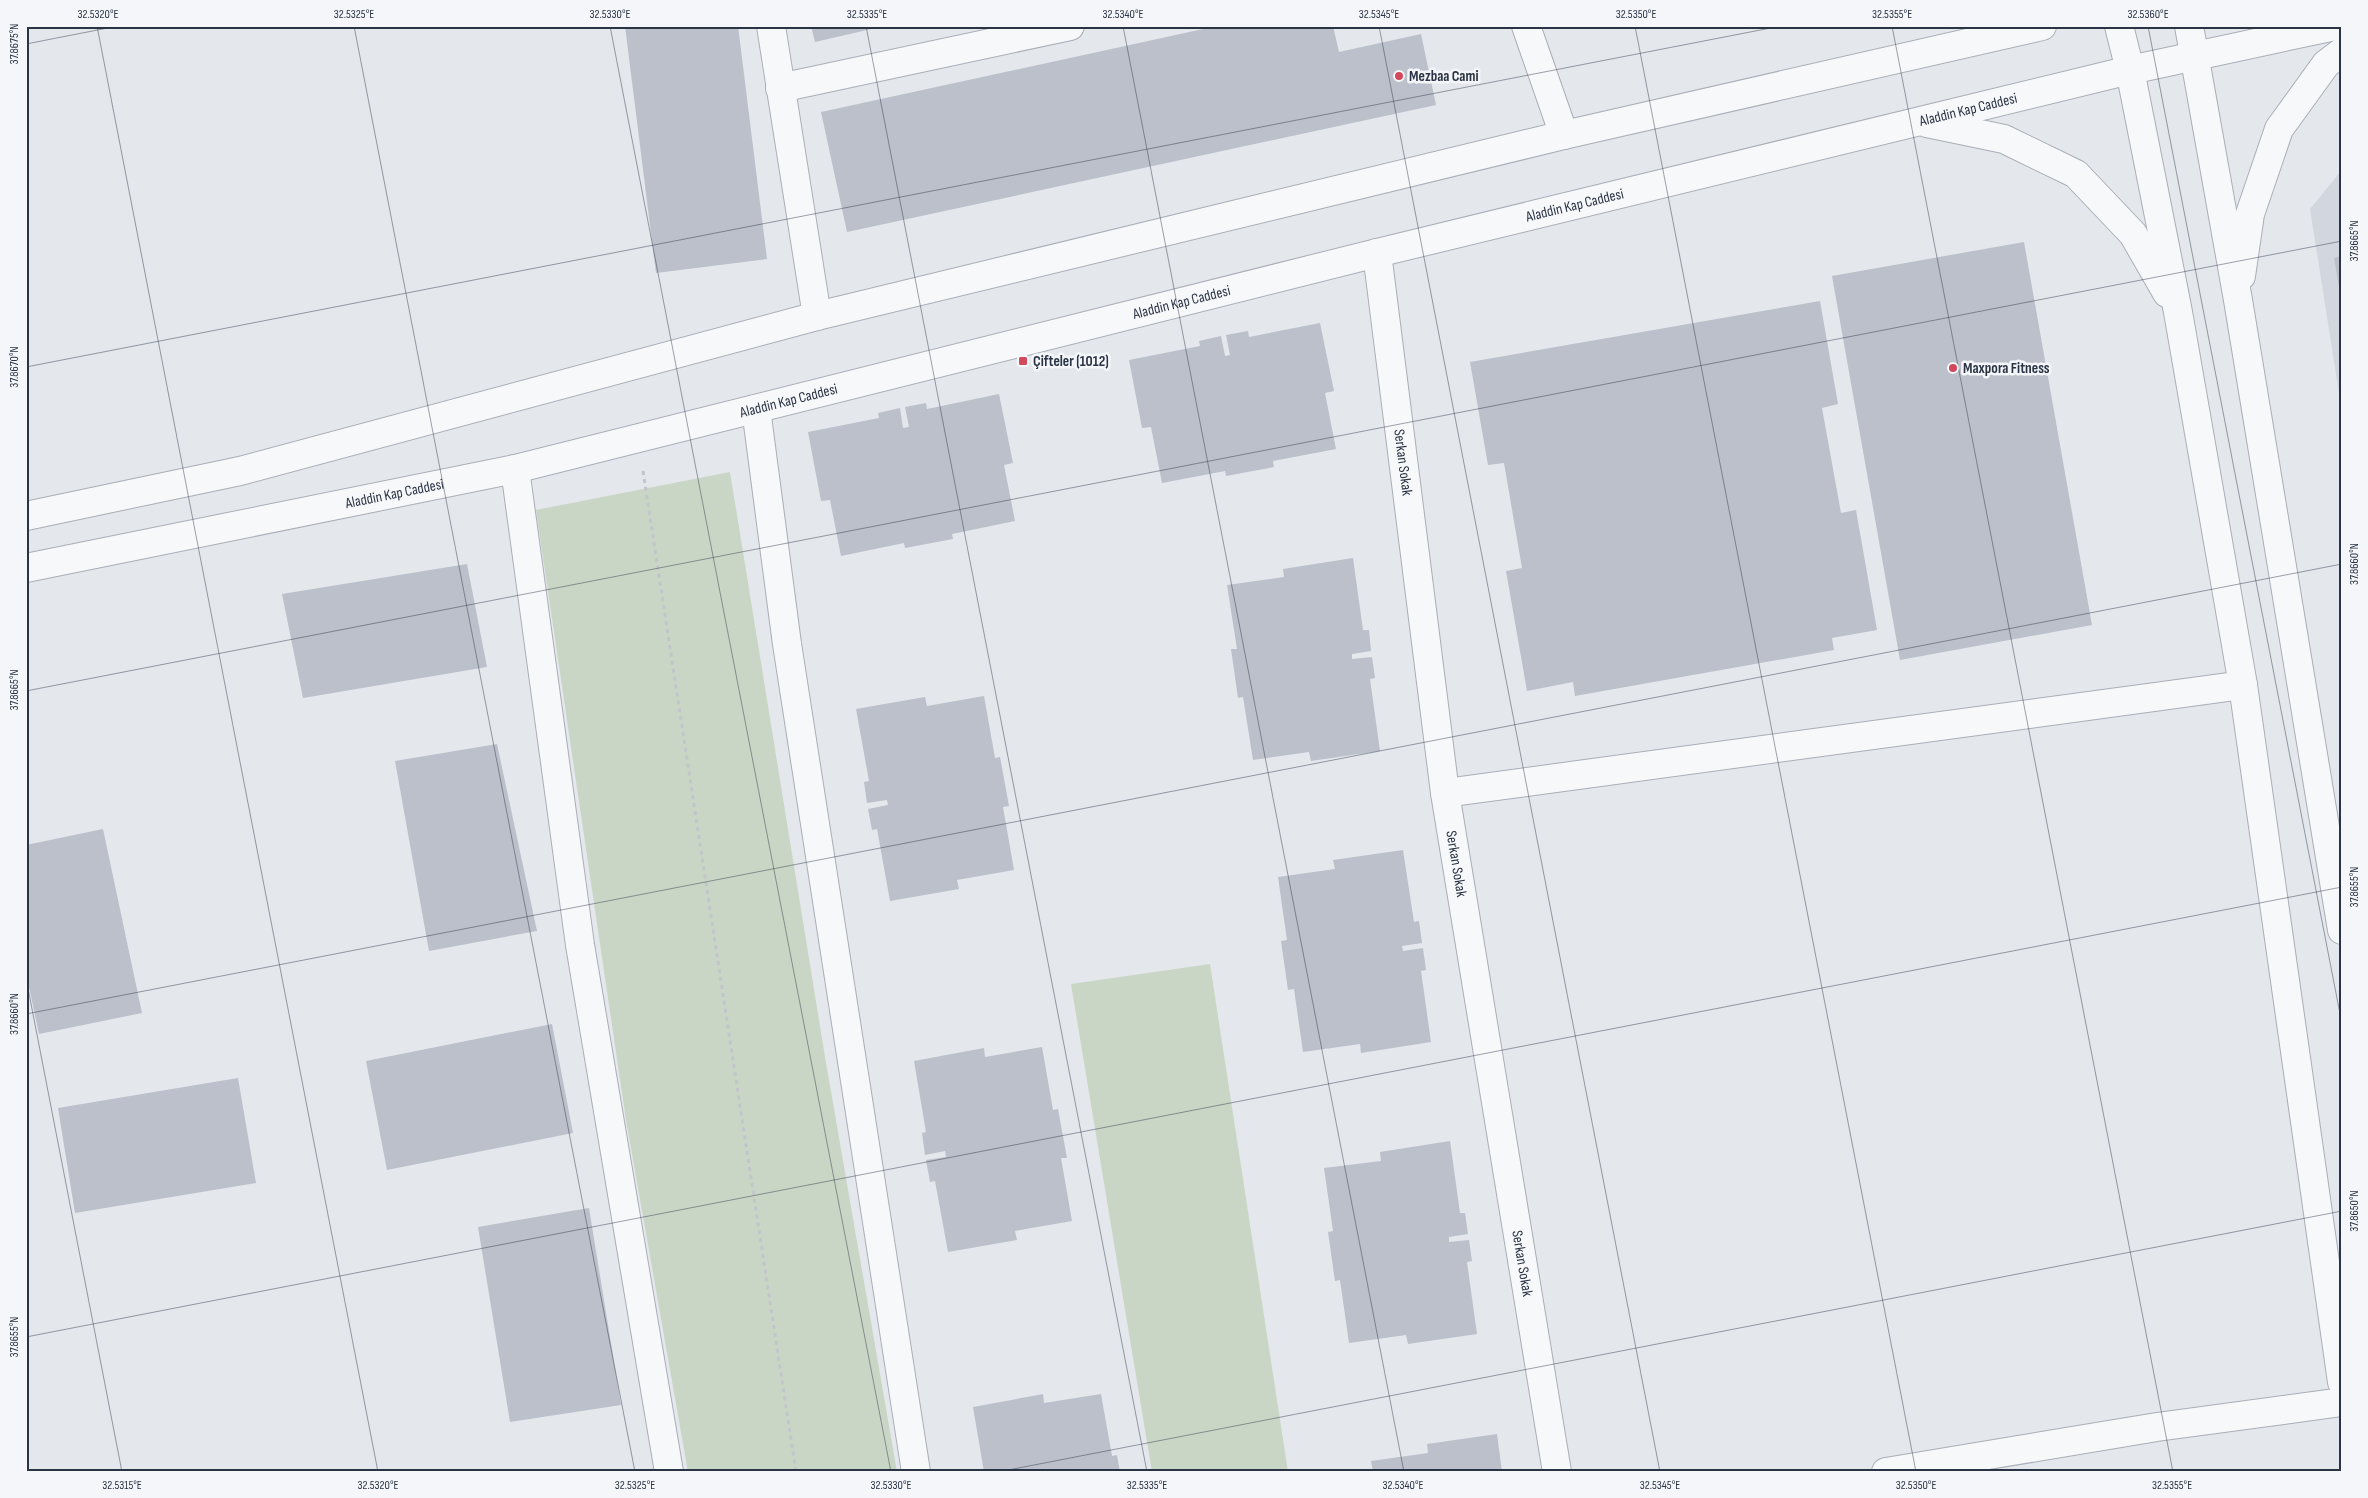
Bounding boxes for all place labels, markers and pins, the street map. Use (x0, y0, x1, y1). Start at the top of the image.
place label: Mezbaa Cami (1409, 67, 1478, 86)
marker: Mezbaa Cami (1393, 70, 1405, 82)
place label: Çifteler (1012) (1033, 352, 1109, 371)
marker: Çifteler (1012) (1017, 355, 1029, 367)
place label: Maxpora Fitness (1963, 359, 2050, 378)
marker: Maxpora Fitness (1947, 362, 1959, 374)

